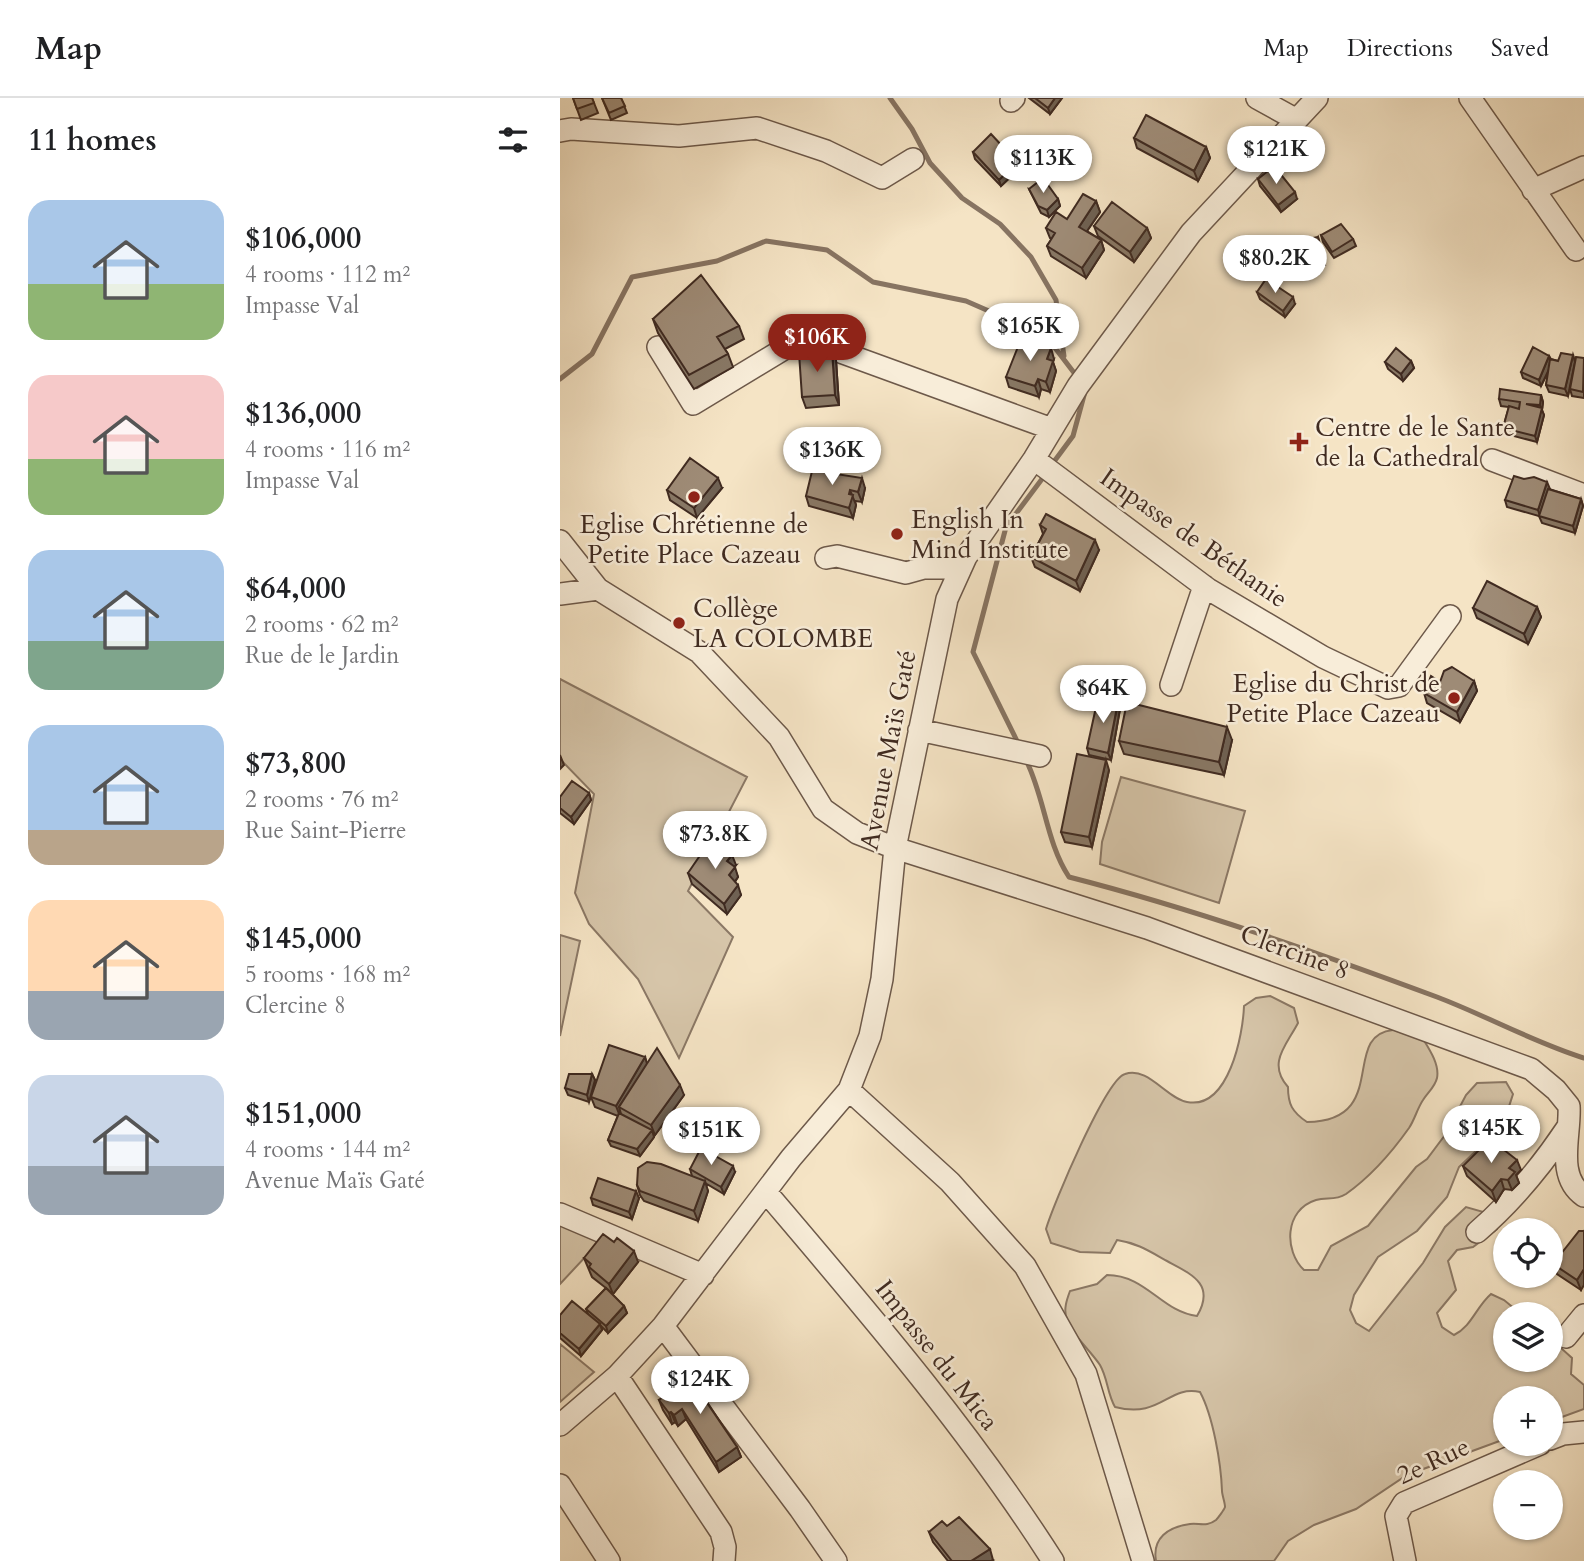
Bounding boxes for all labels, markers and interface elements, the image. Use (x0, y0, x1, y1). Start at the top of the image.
text: Map (35, 26, 102, 71)
text: Map (1263, 32, 1309, 65)
text: Directions (1347, 32, 1453, 65)
text: Saved (1491, 32, 1549, 65)
text: 11 homes (28, 120, 157, 161)
icon: filters (494, 121, 532, 159)
pin: $121K (1227, 126, 1325, 186)
text: $121K (1243, 133, 1309, 164)
pin: $113K (994, 136, 1092, 195)
text: $113K (1010, 142, 1076, 173)
text: $106,000 (245, 218, 361, 259)
icon: home (84, 228, 168, 312)
pin: $80.2K (1218, 236, 1332, 295)
text: $80.2K (1239, 242, 1311, 273)
text: 4 rooms · 112 m² (245, 259, 410, 290)
text: Impasse Val (245, 290, 359, 321)
pin: $165K (981, 303, 1079, 363)
text: $165K (997, 310, 1063, 341)
pin: $106K (768, 314, 866, 374)
text: $106K (784, 321, 850, 352)
text: $136,000 (245, 393, 361, 434)
icon: home (84, 403, 168, 487)
place label: Centre de le Sante de la Cathedral (1315, 410, 1515, 475)
pin: $136K (783, 428, 881, 487)
marker: Centre de le Sante de la Cathedral (1289, 432, 1309, 452)
text: 4 rooms · 116 m² (245, 434, 410, 465)
text: $136K (799, 434, 865, 465)
street label: Impasse de Béthanie (1093, 460, 1295, 616)
text: Impasse Val (245, 465, 359, 496)
marker: Eglise Chrétienne de Petite Place Cazeau (686, 489, 702, 505)
place label: English In Mind Institute (911, 502, 1069, 567)
place label: Eglise Chrétienne de Petite Place Cazeau (580, 507, 808, 572)
marker: English In Mind Institute (889, 526, 905, 542)
text: $64,000 (245, 568, 346, 609)
icon: home (84, 578, 168, 662)
place label: Collège LA COLOMBE (693, 591, 873, 656)
text: 2 rooms · 62 m² (245, 609, 398, 640)
marker: Collège LA COLOMBE (671, 615, 687, 631)
text: Rue de le Jardin (245, 640, 399, 671)
street label: Avenue Maïs Gaté (851, 647, 925, 853)
pin: $64K (1062, 666, 1144, 725)
place label: Eglise du Christ de Petite Place Cazeau (1226, 666, 1440, 731)
text: $64K (1076, 672, 1130, 703)
marker: Eglise du Christ de Petite Place Cazeau (1446, 690, 1462, 706)
text: $73,800 (245, 743, 346, 784)
icon: home (84, 753, 168, 837)
text: 2 rooms · 76 m² (245, 784, 398, 815)
pin: $73.8K (658, 812, 772, 871)
text: Rue Saint-Pierre (245, 815, 406, 846)
text: $73.8K (679, 818, 751, 849)
street label: Clercine 8 (1236, 916, 1354, 988)
text: $145,000 (245, 918, 361, 959)
icon: home (84, 928, 168, 1012)
text: 5 rooms · 168 m² (245, 959, 410, 990)
text: Clercine 8 (245, 990, 346, 1021)
text: $151,000 (245, 1093, 361, 1134)
icon: home (84, 1103, 168, 1187)
pin: $145K (1442, 1105, 1540, 1165)
pin: $151K (662, 1108, 760, 1167)
text: $145K (1458, 1112, 1524, 1143)
text: $151K (678, 1114, 744, 1145)
text: 4 rooms · 144 m² (245, 1134, 410, 1165)
text: Avenue Maïs Gaté (245, 1165, 425, 1196)
map controls (1493, 1218, 1563, 1540)
button: locate (1493, 1218, 1563, 1288)
street label: Impasse du Mica (867, 1272, 1007, 1438)
button: layers (1493, 1302, 1563, 1372)
pin: $124K (651, 1356, 749, 1416)
text: $124K (667, 1363, 733, 1394)
button: + (1493, 1386, 1563, 1456)
street label: 2e Rue (1391, 1429, 1475, 1493)
button: − (1493, 1470, 1563, 1540)

